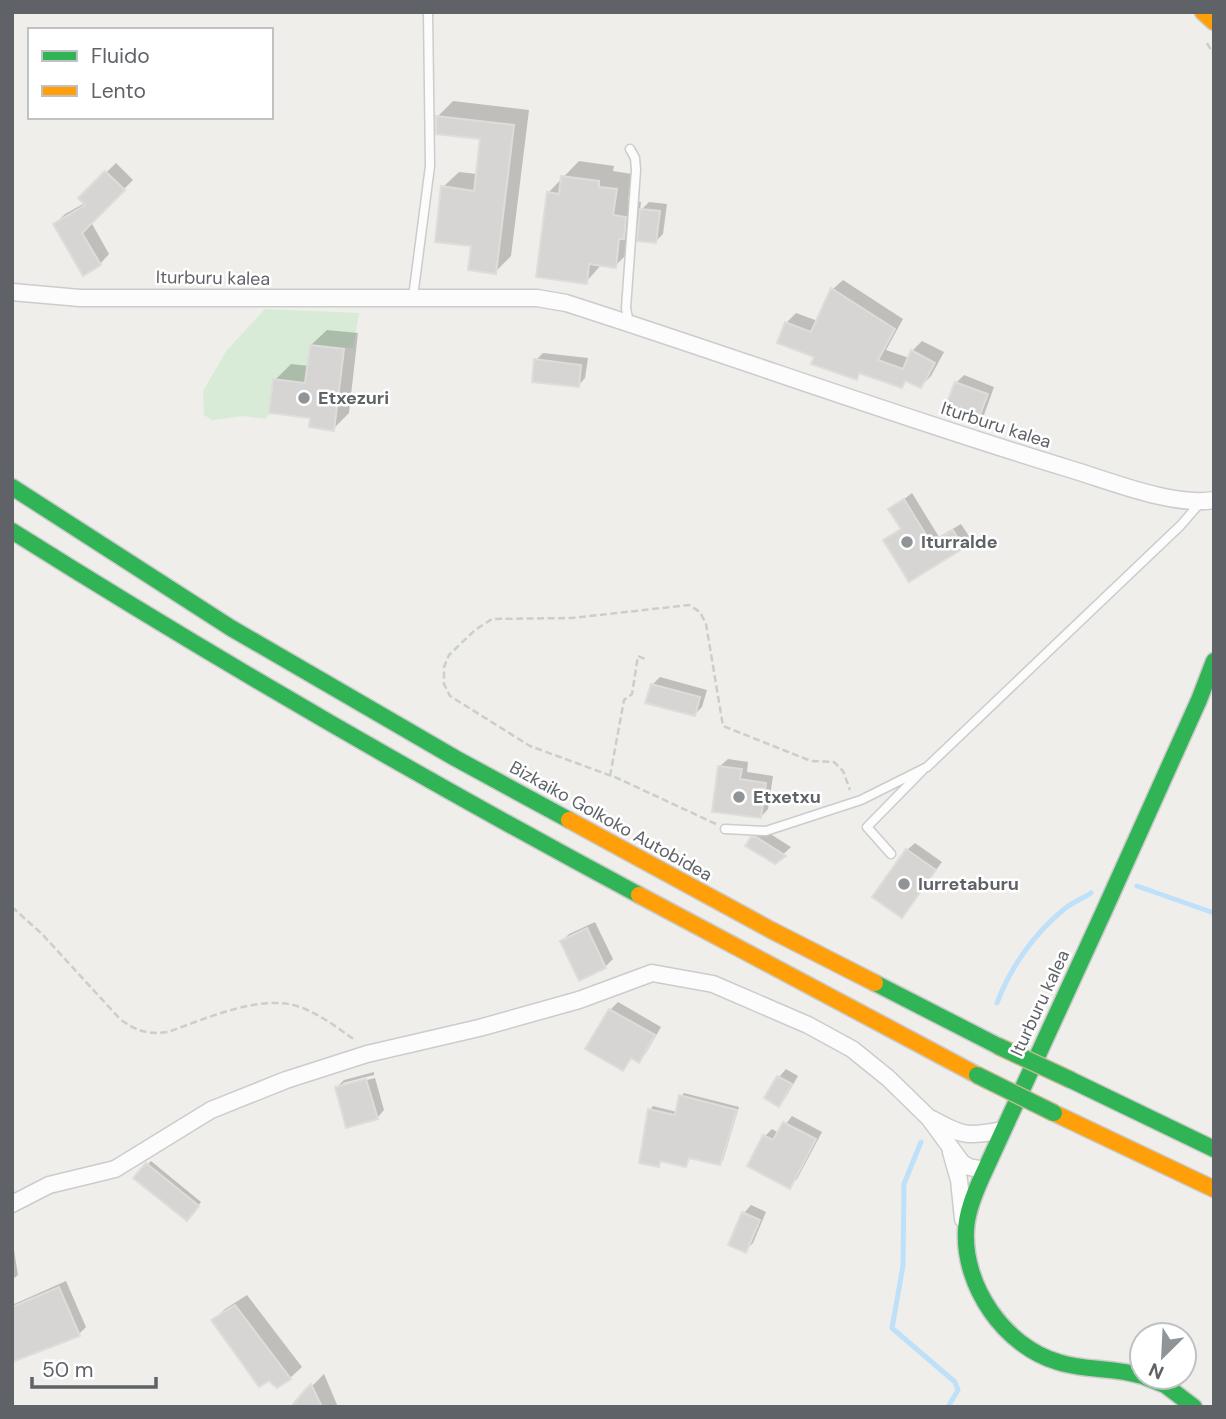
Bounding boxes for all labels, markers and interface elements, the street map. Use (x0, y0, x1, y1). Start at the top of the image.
legend (28, 28, 273, 119)
text: Fluido (91, 42, 150, 70)
text: Lento (91, 77, 146, 105)
street label: Iturburu kalea (156, 265, 270, 291)
place label: Etxezuri (318, 386, 389, 410)
marker: Etxezuri (296, 390, 312, 406)
street label: Iturburu kalea (938, 396, 1054, 454)
place label: Iturralde (921, 530, 998, 554)
marker: Iturralde (899, 534, 915, 550)
street label: Bizkaiko Golkoko Autobidea (505, 755, 717, 887)
place label: Etxetxu (753, 785, 821, 809)
marker: Etxetxu (731, 789, 747, 805)
place label: Iurretaburu (918, 872, 1019, 896)
marker: Iurretaburu (896, 876, 912, 892)
street label: Iturburu kalea (1005, 946, 1075, 1060)
north arrow (1128, 1321, 1198, 1391)
scale bar (32, 1346, 156, 1390)
text: 50 m (42, 1356, 93, 1384)
text: N (1145, 1357, 1168, 1385)

